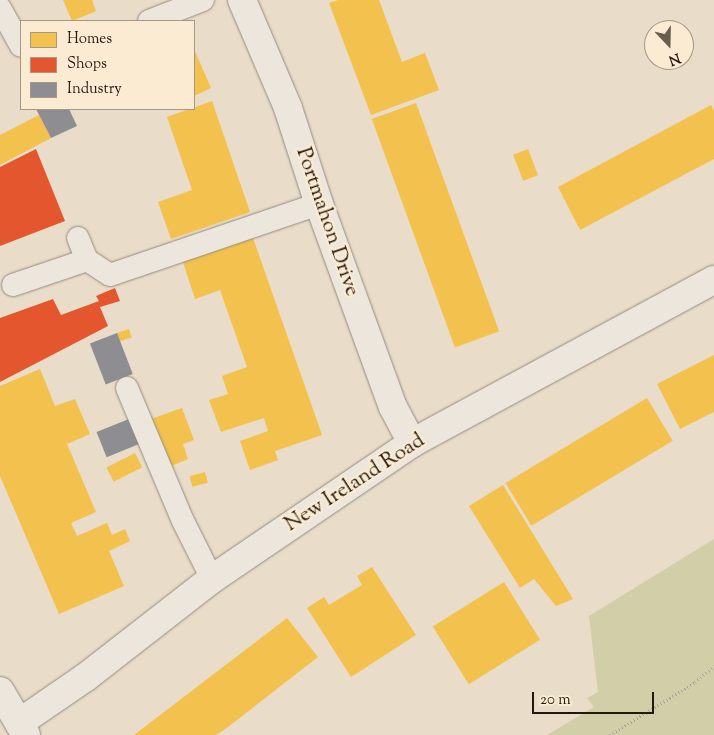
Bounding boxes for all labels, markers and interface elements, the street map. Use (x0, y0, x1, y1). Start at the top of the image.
legend (20, 20, 195, 110)
north arrow (644, 20, 694, 70)
text: Homes (67, 29, 112, 50)
text: N (665, 47, 683, 69)
text: Shops (67, 54, 107, 75)
text: Industry (67, 79, 122, 100)
street label: Portmahon Drive (290, 144, 364, 300)
street label: New Ireland Road (280, 428, 430, 538)
scale bar (534, 682, 656, 714)
text: 20 m (540, 690, 571, 711)

